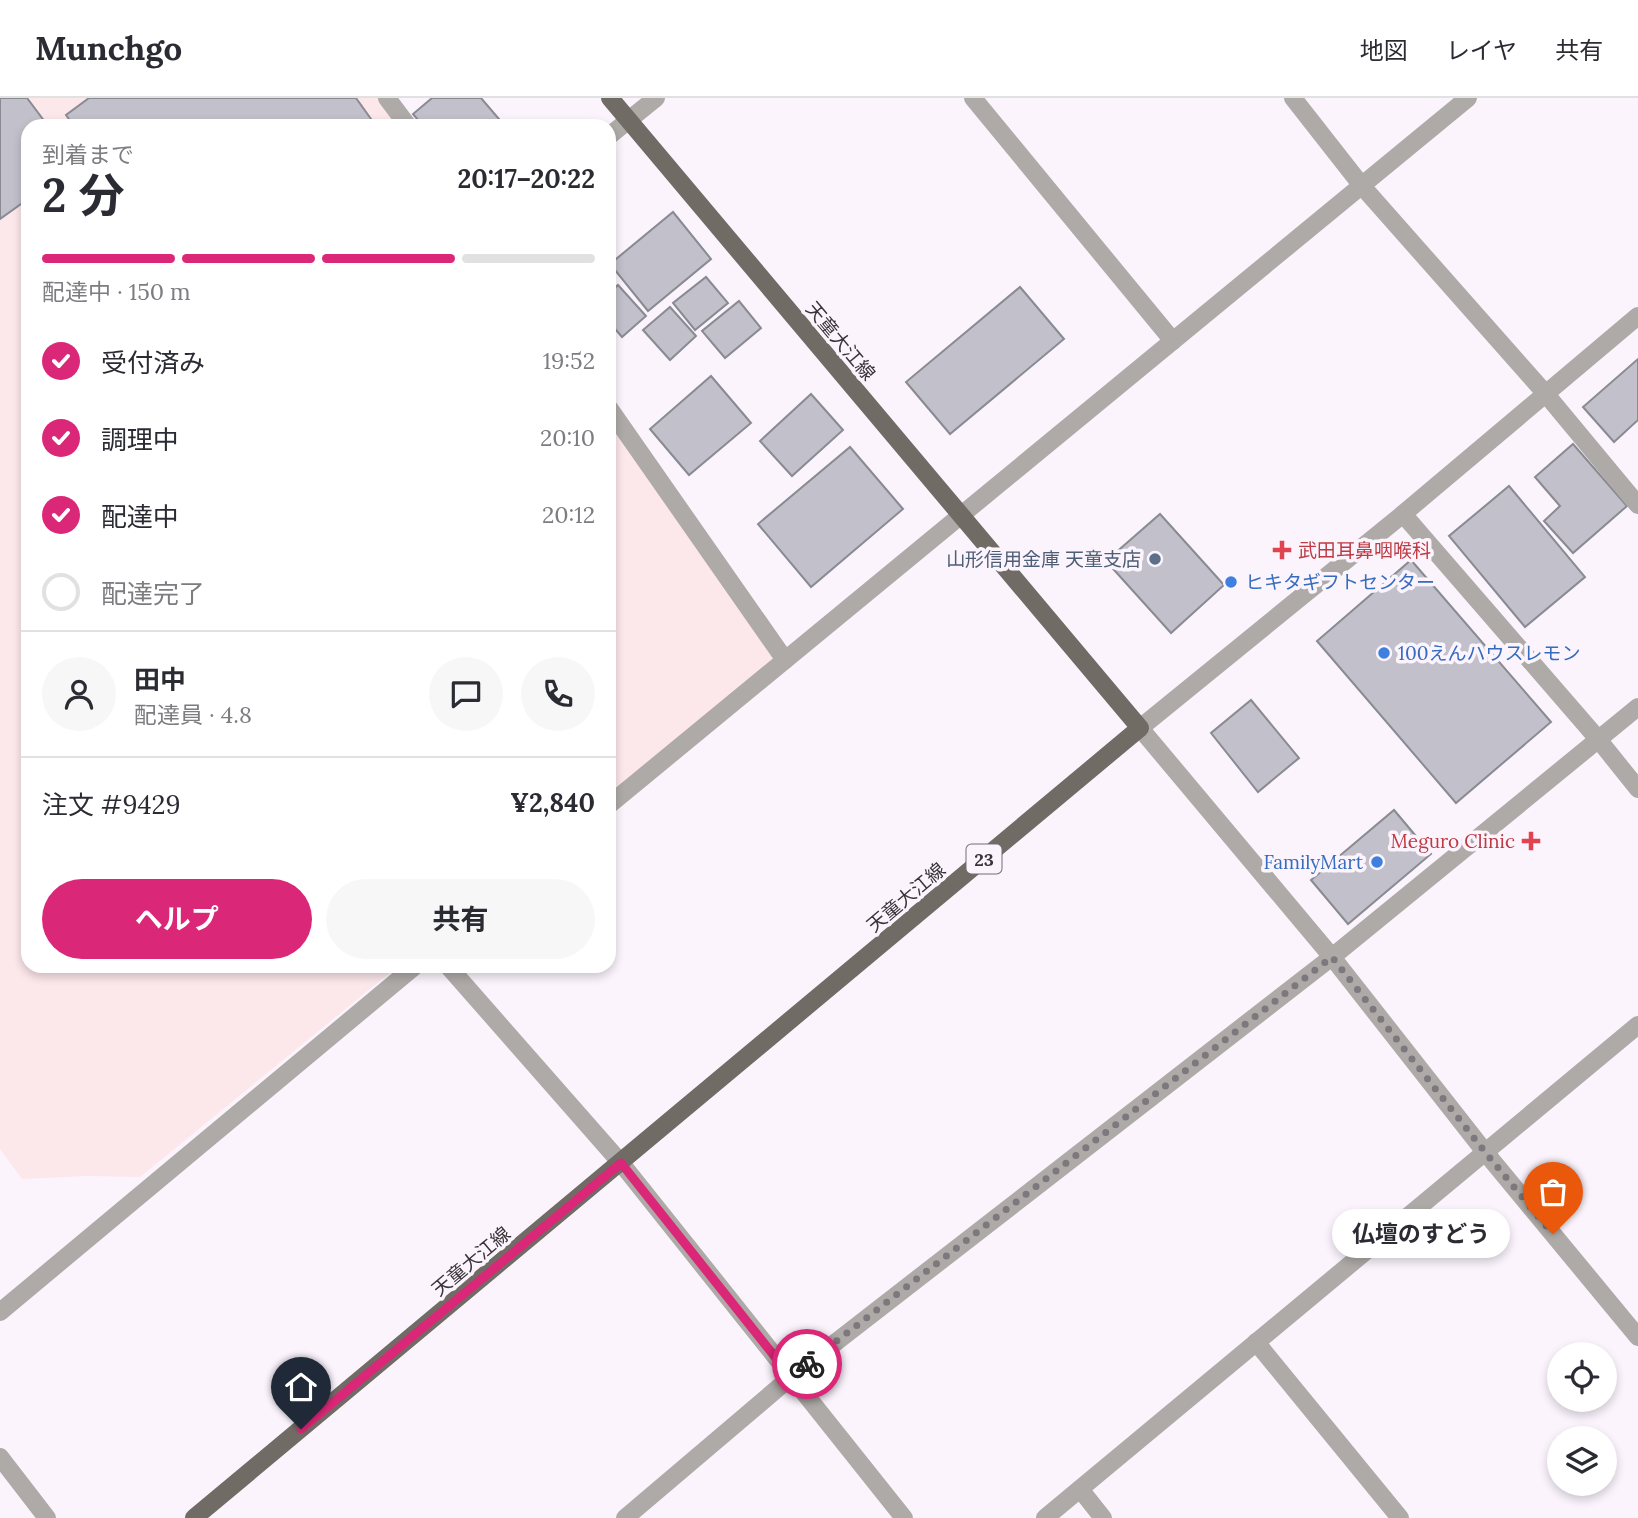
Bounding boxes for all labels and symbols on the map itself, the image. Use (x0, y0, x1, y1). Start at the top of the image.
street label: 天童大江線 (801, 297, 881, 385)
place label: 武田耳鼻咽喉科 (1298, 538, 1431, 562)
marker: 武田耳鼻咽喉科 (1272, 540, 1292, 560)
place label: 山形信用金庫 天童支店 (946, 547, 1141, 571)
marker: 山形信用金庫 天童支店 (1147, 551, 1163, 567)
place label: ヒキタギフトセンター (1245, 570, 1435, 594)
marker: ヒキタギフトセンター (1223, 574, 1239, 590)
place label: 100えんハウスレモン (1398, 641, 1581, 665)
marker: 100えんハウスレモン (1376, 645, 1392, 661)
place label: Meguro Clinic (1391, 829, 1515, 853)
marker: Meguro Clinic (1521, 831, 1541, 851)
road number: 23 (967, 844, 1002, 874)
place label: FamilyMart (1264, 850, 1364, 874)
marker: FamilyMart (1369, 854, 1385, 870)
street label: 天童大江線 (862, 857, 950, 937)
pin (1523, 1162, 1583, 1234)
callout: 仏壇のすどう (1332, 1210, 1511, 1258)
street label: 天童大江線 (427, 1221, 515, 1301)
courier (772, 1329, 842, 1399)
pin (271, 1357, 331, 1429)

